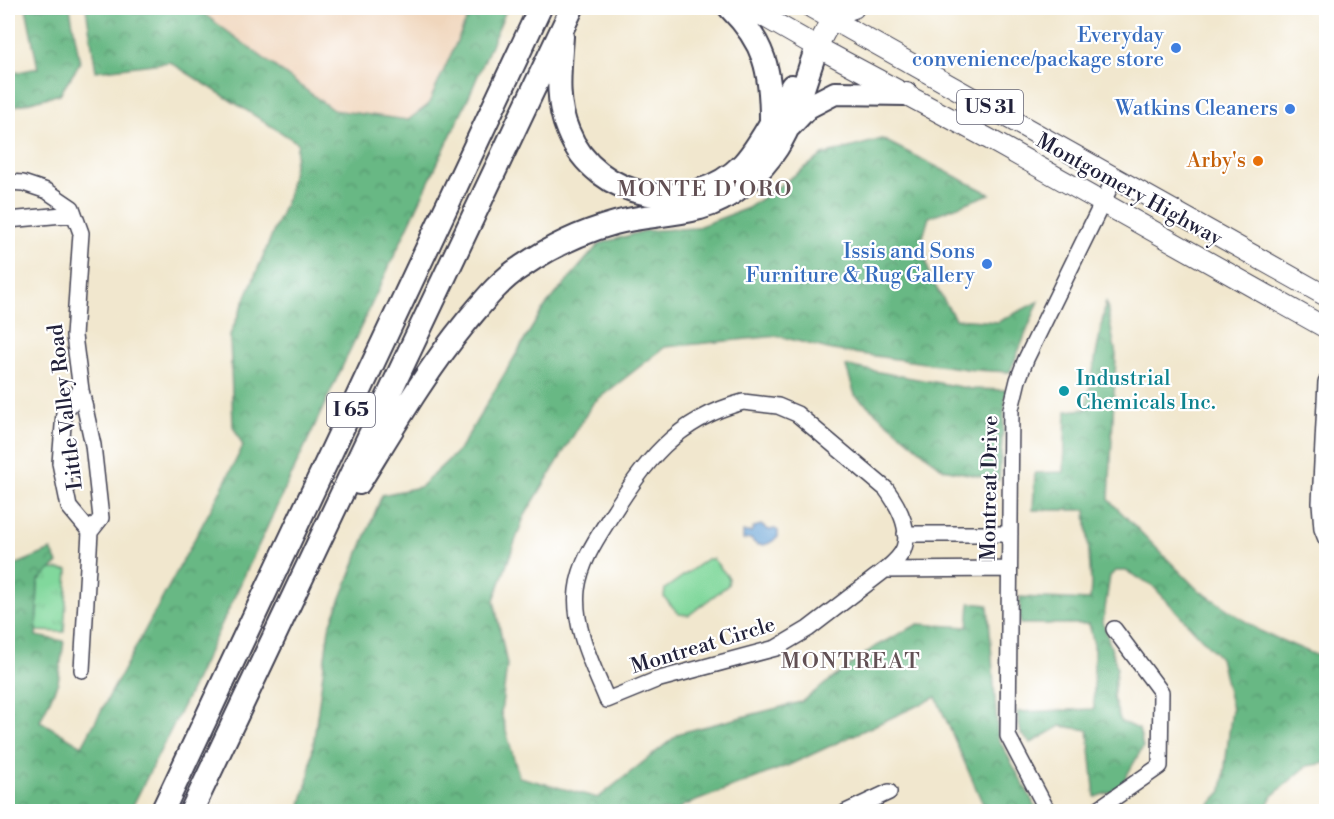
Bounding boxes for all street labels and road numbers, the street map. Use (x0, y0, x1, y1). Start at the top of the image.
road number: US 31 (957, 90, 1023, 124)
street label: Montgomery Highway (1031, 128, 1227, 252)
street label: Little Valley Road (43, 323, 89, 491)
road number: I 65 (327, 393, 375, 427)
street label: Montreat Drive (976, 415, 1004, 561)
street label: Montreat Circle (628, 612, 778, 680)

